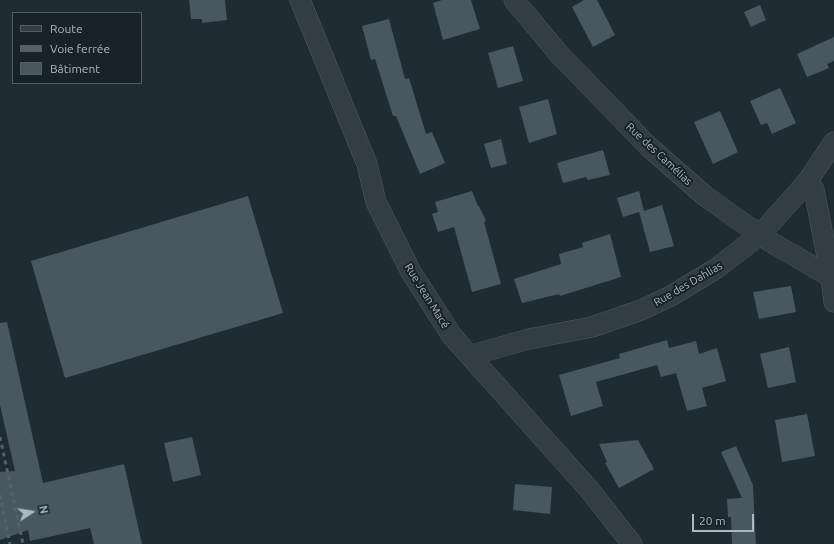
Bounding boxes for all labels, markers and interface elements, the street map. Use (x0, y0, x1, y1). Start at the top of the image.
legend (12, 12, 142, 84)
text: Route (50, 22, 83, 35)
text: Voie ferrée (50, 42, 110, 55)
text: Bâtiment (50, 62, 100, 75)
street label: Rue des Camélias (623, 120, 695, 188)
street label: Rue des Dahlias (651, 259, 725, 309)
street label: Rue Jean Macé (402, 261, 452, 331)
north arrow (12, 492, 52, 532)
text: N (37, 504, 50, 515)
scale bar (694, 506, 756, 532)
text: 20 m (699, 514, 726, 527)

